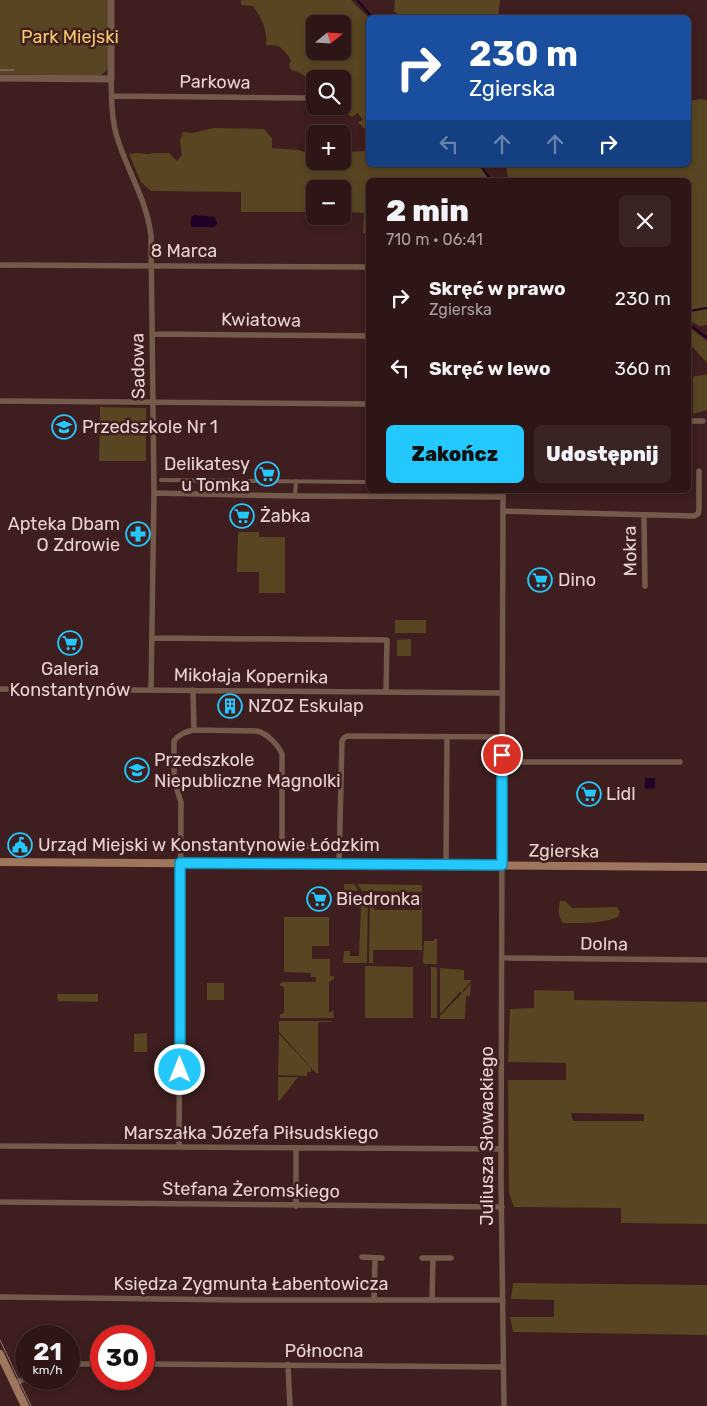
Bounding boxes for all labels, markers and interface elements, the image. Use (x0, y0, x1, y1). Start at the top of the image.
north arrow (306, 15, 351, 60)
map controls (306, 15, 351, 225)
park label: Park Miejski (21, 26, 119, 48)
text: 230 m (469, 33, 578, 75)
icon: right (386, 35, 451, 100)
street label: Parkowa (179, 70, 251, 94)
button: search (306, 70, 351, 115)
text: Zgierska (469, 75, 555, 102)
button: + (306, 125, 351, 170)
icon: left (435, 130, 463, 158)
icon: ahead (488, 130, 516, 158)
icon: ahead (541, 130, 569, 158)
icon: right (594, 130, 622, 158)
button: − (306, 180, 351, 225)
text: 2 min (386, 193, 469, 229)
button: close (619, 195, 671, 247)
text: 710 m · 06:41 (386, 230, 483, 249)
street label: 8 Marca (151, 240, 217, 262)
text: Skręć w prawo (429, 277, 566, 300)
icon: right (386, 284, 414, 312)
text: 230 m (615, 287, 671, 310)
text: Zgierska (429, 300, 492, 319)
street label: Kwiatowa (221, 308, 301, 332)
street label: Sadowa (126, 333, 150, 399)
icon: left (386, 354, 414, 382)
text: Skręć w lewo (429, 357, 551, 380)
text: 360 m (615, 357, 671, 380)
school or university icon: Przedszkole Nr 1 (51, 414, 77, 440)
place label: Przedszkole Nr 1 (82, 416, 218, 438)
button: Zakończ (386, 425, 524, 483)
button: Udostępnij (534, 425, 671, 483)
place label: Delikatesy u Tomka (164, 453, 250, 496)
supermarket icon: Delikatesy u Tomka (254, 461, 280, 487)
supermarket icon: Żabka (229, 503, 255, 529)
place label: Żabka (260, 505, 311, 527)
place label: Apteka Dbam O Zdrowie (8, 513, 120, 556)
pharmacy icon: Apteka Dbam O Zdrowie (125, 521, 151, 547)
street label: Mokra (619, 526, 641, 576)
supermarket icon: Dino (527, 567, 553, 593)
place label: Dino (558, 569, 596, 591)
supermarket icon: Galeria Konstantynów (57, 630, 83, 656)
place label: Galeria Konstantynów (10, 658, 130, 701)
street label: Mikołaja Kopernika (174, 664, 328, 688)
building icon: NZOZ Eskulap (217, 693, 243, 719)
place label: NZOZ Eskulap (248, 695, 364, 717)
pin (481, 734, 523, 776)
icon: arrive (488, 741, 516, 769)
place label: Przedszkole Niepubliczne Magnolki (154, 749, 341, 792)
school or university icon: Przedszkole Niepubliczne Magnolki (124, 757, 150, 783)
supermarket icon: Lidl (576, 781, 602, 807)
place label: Lidl (606, 783, 636, 805)
public building icon: Urząd Miejski w Konstantynowie Łódzkim (7, 832, 33, 858)
place label: Urząd Miejski w Konstantynowie Łódzkim (38, 834, 380, 856)
street label: Zgierska (528, 839, 600, 863)
supermarket icon: Biedronka (306, 886, 332, 912)
place label: Biedronka (336, 888, 420, 910)
street label: Dolna (580, 933, 628, 955)
position arrow (153, 1043, 205, 1095)
street label: Juliusza Słowackiego (476, 1046, 498, 1226)
street label: Marszałka Józefa Piłsudskiego (123, 1122, 379, 1144)
street label: Stefana Żeromskiego (162, 1177, 340, 1203)
street label: Księdza Zygmunta Łabentowicza (114, 1273, 388, 1295)
speed limit sign: 30 (90, 1325, 155, 1390)
text: 21 (33, 1337, 62, 1366)
street label: Północna (285, 1340, 363, 1362)
text: km/h (33, 1363, 62, 1377)

